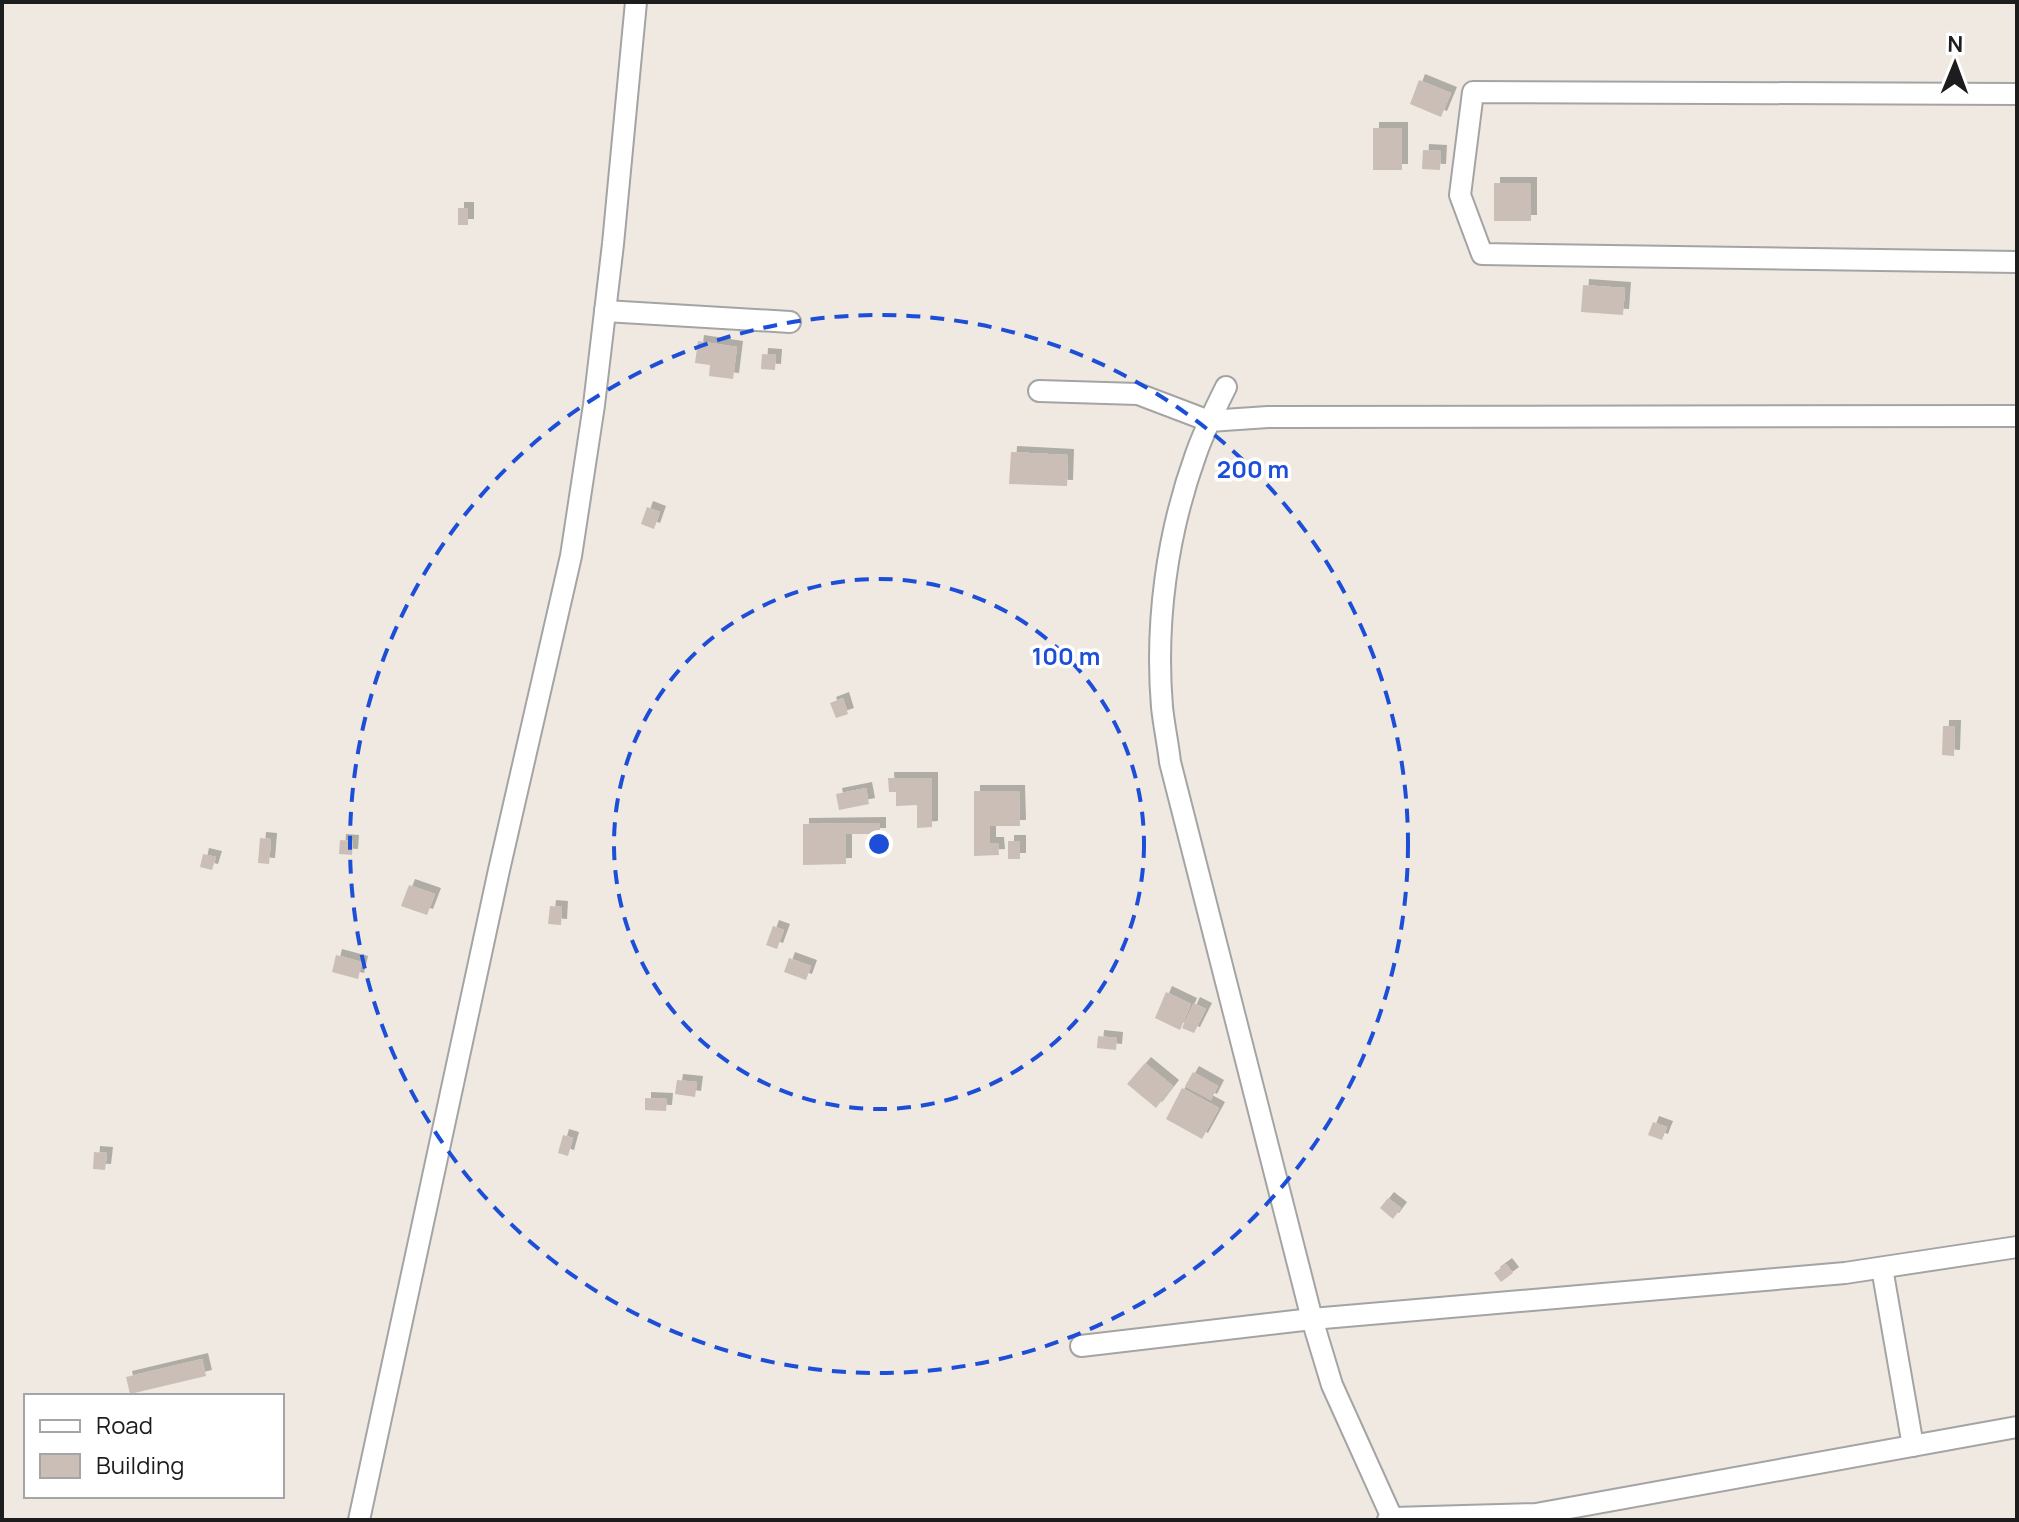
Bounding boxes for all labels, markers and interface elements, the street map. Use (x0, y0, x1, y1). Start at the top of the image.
north arrow (1915, 24, 1995, 104)
text: N (1947, 29, 1964, 59)
text: 200 m (1217, 452, 1289, 485)
text: 100 m (1032, 639, 1100, 672)
centre of rings (865, 830, 893, 858)
legend (24, 1394, 284, 1498)
text: Road (96, 1408, 153, 1441)
text: Building (96, 1448, 184, 1481)

